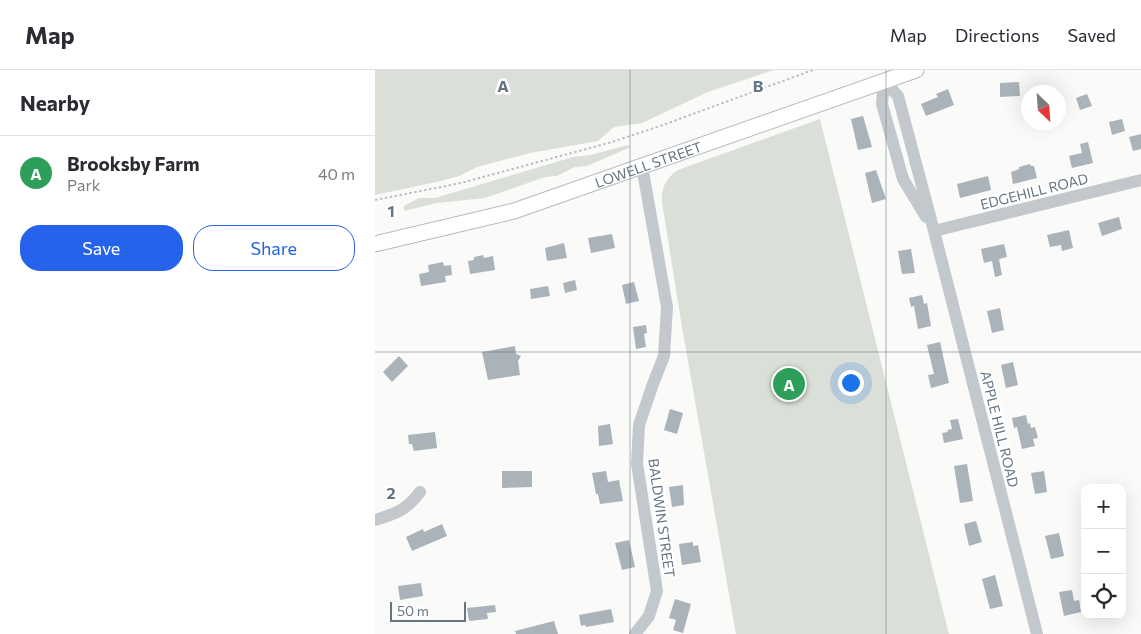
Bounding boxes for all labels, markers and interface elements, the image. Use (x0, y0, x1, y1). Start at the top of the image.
text: Map (25, 20, 75, 49)
text: Map (890, 24, 927, 46)
text: Directions (955, 24, 1039, 46)
text: Saved (1067, 24, 1116, 46)
text: A (497, 76, 509, 95)
text: B (753, 76, 764, 95)
north arrow (1021, 85, 1066, 130)
text: Nearby (20, 90, 90, 115)
street label: LOWELL STREET (592, 137, 704, 191)
text: Brooksby Farm (67, 152, 200, 175)
text: A (30, 164, 42, 183)
text: 40 m (318, 164, 355, 183)
street label: EDGEHILL ROAD (978, 169, 1090, 213)
text: Park (67, 175, 100, 194)
text: 1 (387, 201, 395, 220)
button: Save (20, 225, 183, 271)
button: Share (193, 225, 355, 271)
pin: A (773, 365, 805, 403)
street label: APPLE HILL ROAD (977, 369, 1023, 489)
your location (838, 370, 864, 396)
street label: BALDWIN STREET (645, 457, 679, 579)
text: 2 (386, 483, 396, 502)
map controls (1081, 484, 1126, 619)
button: + (1081, 484, 1126, 529)
button: − (1081, 529, 1126, 574)
button: locate (1081, 574, 1126, 619)
scale bar (390, 599, 466, 622)
text: 50 m (397, 602, 429, 619)

